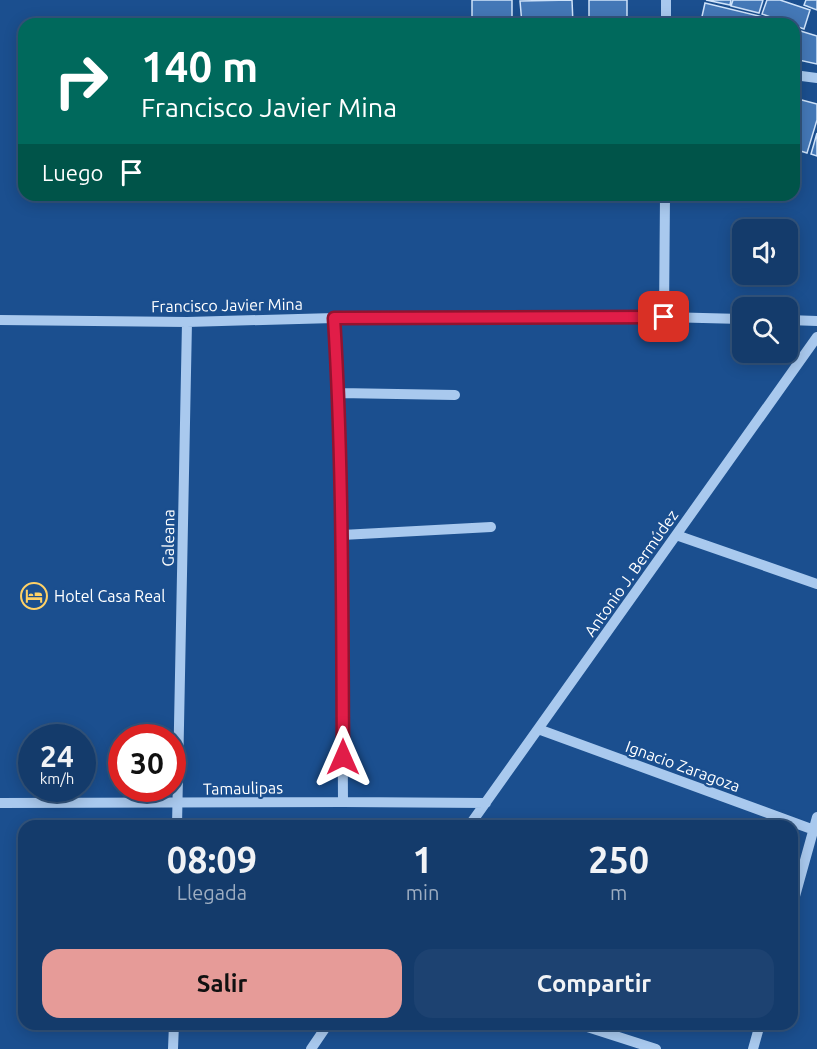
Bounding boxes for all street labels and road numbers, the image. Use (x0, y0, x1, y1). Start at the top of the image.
street label: Francisco Javier Mina (151, 295, 303, 315)
street label: Antonio J. Bermúdez (581, 506, 681, 640)
street label: Galeana (159, 509, 177, 567)
street label: Ignacio Zaragoza (623, 737, 743, 795)
street label: Tamaulipas (203, 778, 283, 798)

